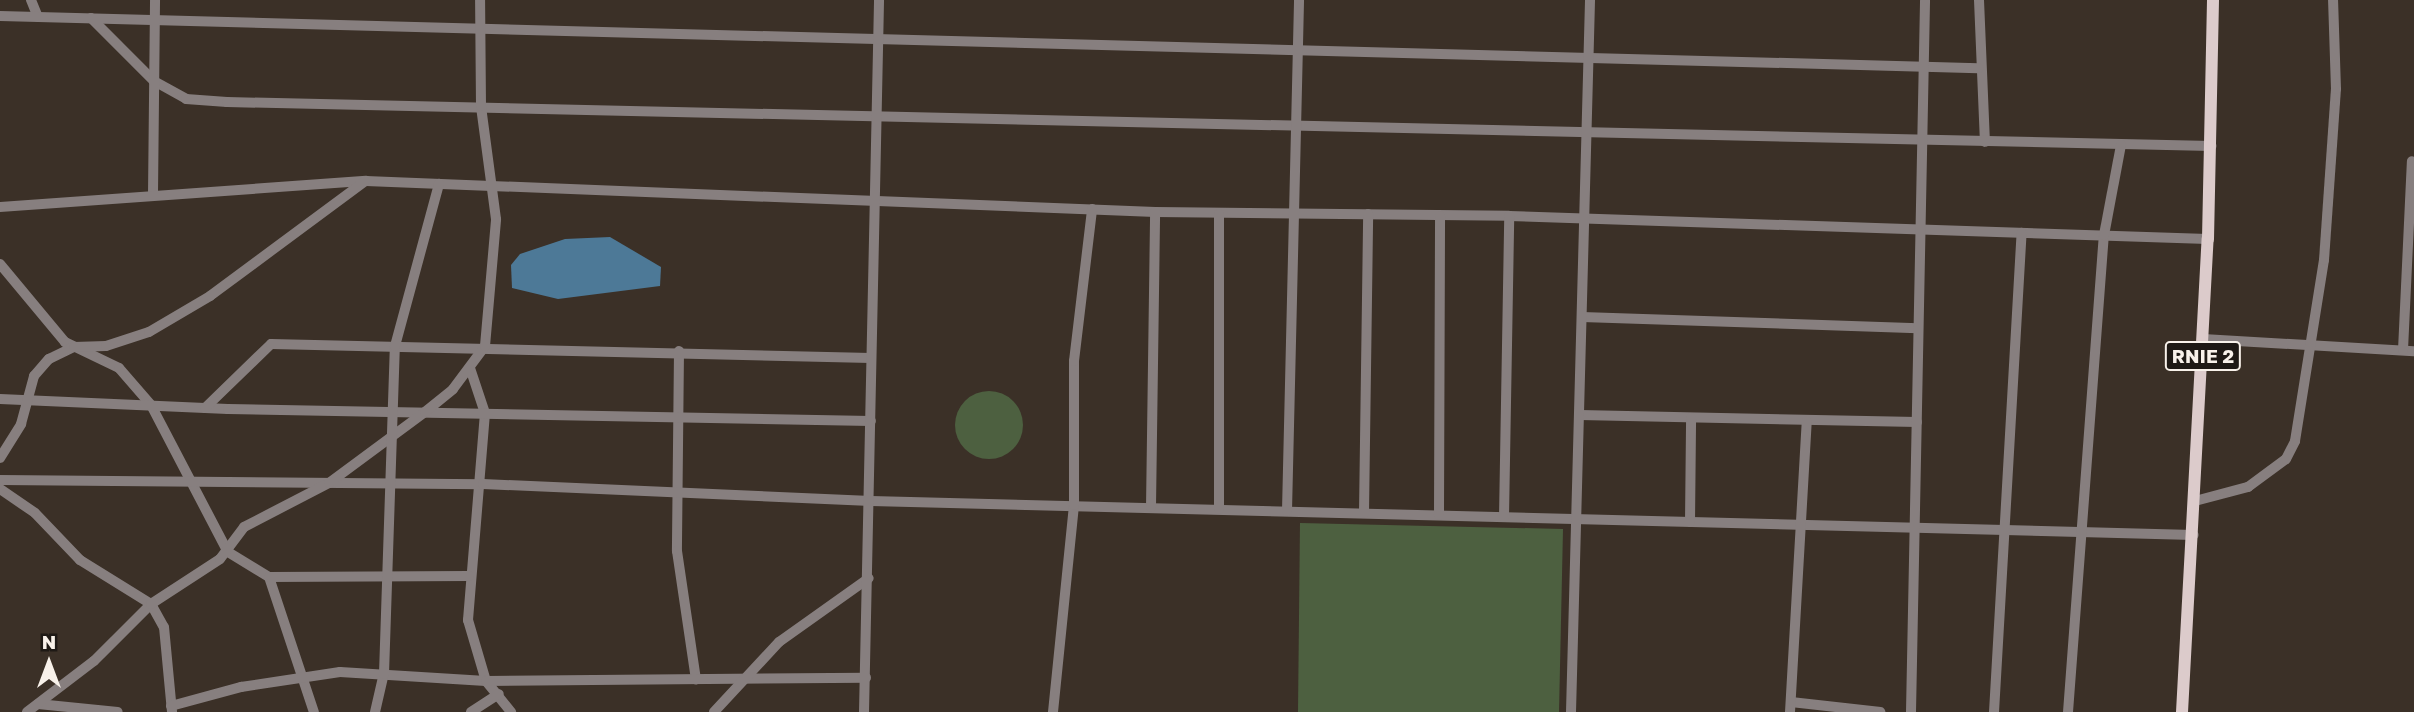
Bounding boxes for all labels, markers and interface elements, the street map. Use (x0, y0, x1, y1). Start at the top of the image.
road number: RNIE 2 (2164, 340, 2242, 372)
north arrow (14, 628, 84, 698)
text: N (42, 630, 56, 653)

